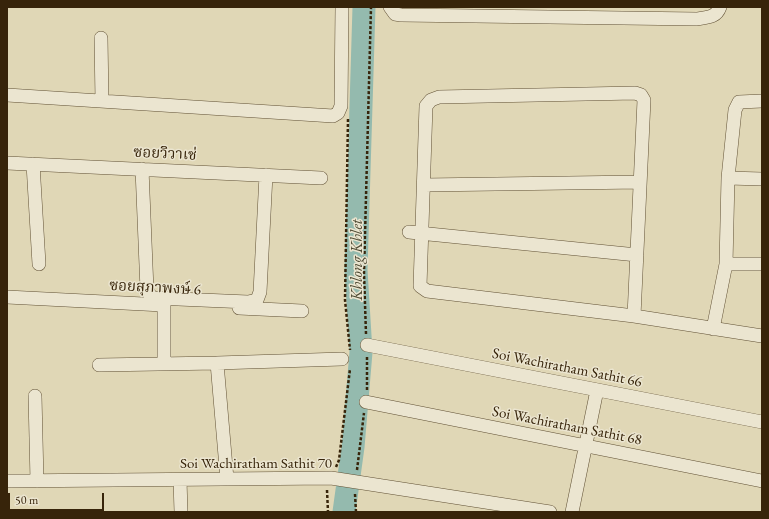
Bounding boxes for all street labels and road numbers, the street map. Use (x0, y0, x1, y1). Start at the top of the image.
street label: ซอยวิวาเช่ (133, 143, 197, 165)
street label: ซอยสุภาพงษ์ 6 (109, 277, 201, 299)
street label: Soi Wachiratham Sathit 66 (491, 345, 643, 391)
street label: Soi Wachiratham Sathit 68 (491, 403, 643, 449)
street label: Soi Wachiratham Sathit 70 (180, 455, 332, 473)

